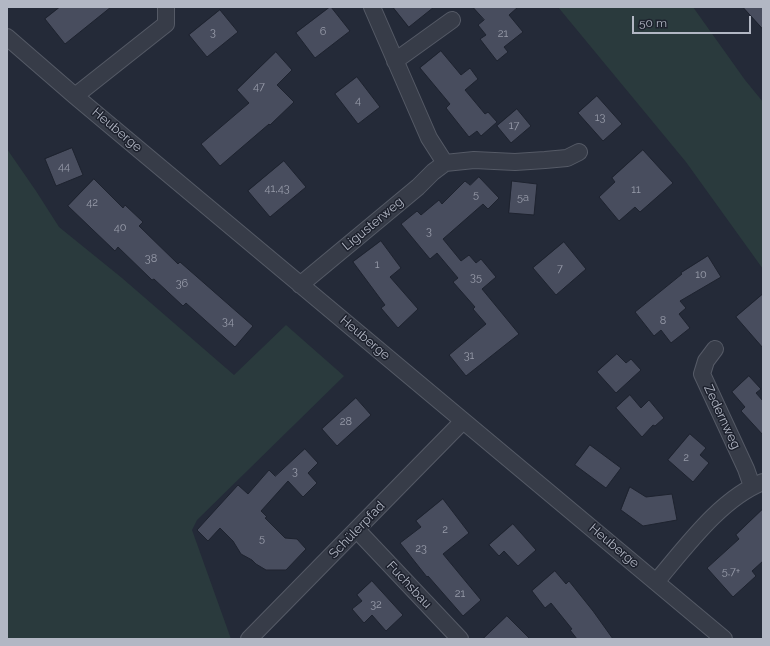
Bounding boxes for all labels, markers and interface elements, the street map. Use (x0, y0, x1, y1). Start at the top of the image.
scale bar (634, 8, 753, 34)
text: 50 m (639, 16, 667, 30)
house number: 6 (320, 25, 326, 39)
house number: 3 (210, 26, 216, 40)
house number: 21 (498, 27, 508, 41)
house number: 47 (253, 80, 265, 94)
house number: 4 (355, 94, 361, 108)
street label: Heuberge (89, 105, 145, 155)
house number: 13 (595, 111, 605, 125)
house number: 17 (509, 119, 519, 133)
house number: 44 (58, 160, 70, 174)
house number: 41,43 (264, 182, 290, 196)
house number: 11 (631, 183, 641, 197)
house number: 5 (473, 188, 479, 202)
house number: 5a (517, 191, 529, 205)
street label: Ligusterweg (339, 194, 407, 254)
house number: 42 (86, 196, 98, 210)
house number: 40 (114, 221, 126, 235)
house number: 3 (426, 225, 432, 239)
house number: 38 (145, 252, 157, 266)
house number: 1 (375, 258, 379, 272)
house number: 7 (557, 262, 563, 276)
house number: 10 (695, 268, 707, 282)
house number: 35 (470, 271, 482, 285)
house number: 36 (176, 277, 188, 291)
street label: Heuberge (337, 313, 393, 363)
house number: 8 (660, 314, 666, 328)
house number: 34 (222, 315, 234, 329)
house number: 31 (464, 349, 474, 363)
street label: Zedernweg (700, 382, 744, 452)
house number: 28 (340, 415, 352, 429)
house number: 2 (683, 451, 689, 465)
house number: 3 (292, 465, 298, 479)
street label: Schülerpfad (326, 498, 388, 562)
street label: Heuberge (586, 521, 642, 571)
house number: 2 (442, 523, 448, 537)
house number: 5 (259, 532, 265, 546)
house number: 23 (415, 542, 427, 556)
street label: Fuchsbau (383, 558, 435, 612)
house number: 5,7+ (722, 565, 740, 579)
house number: 21 (455, 587, 465, 601)
house number: 32 (370, 598, 382, 612)

